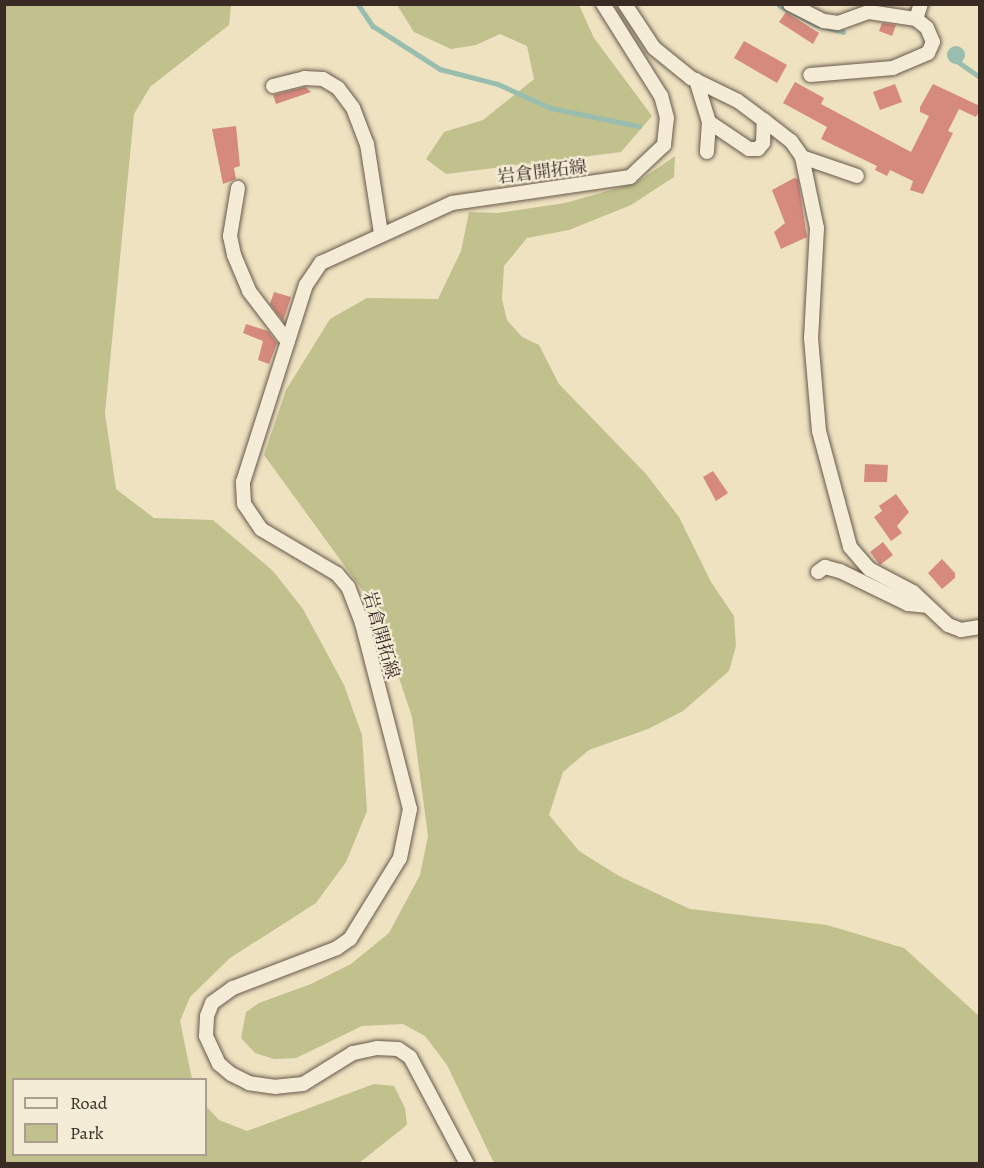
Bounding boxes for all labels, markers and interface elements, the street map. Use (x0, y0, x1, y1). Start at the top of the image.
street label: 岩倉開拓線 (496, 156, 588, 188)
street label: 岩倉開拓線 (358, 589, 404, 681)
legend (12, 1078, 207, 1156)
text: Road (70, 1091, 107, 1115)
text: Park (70, 1121, 104, 1145)

